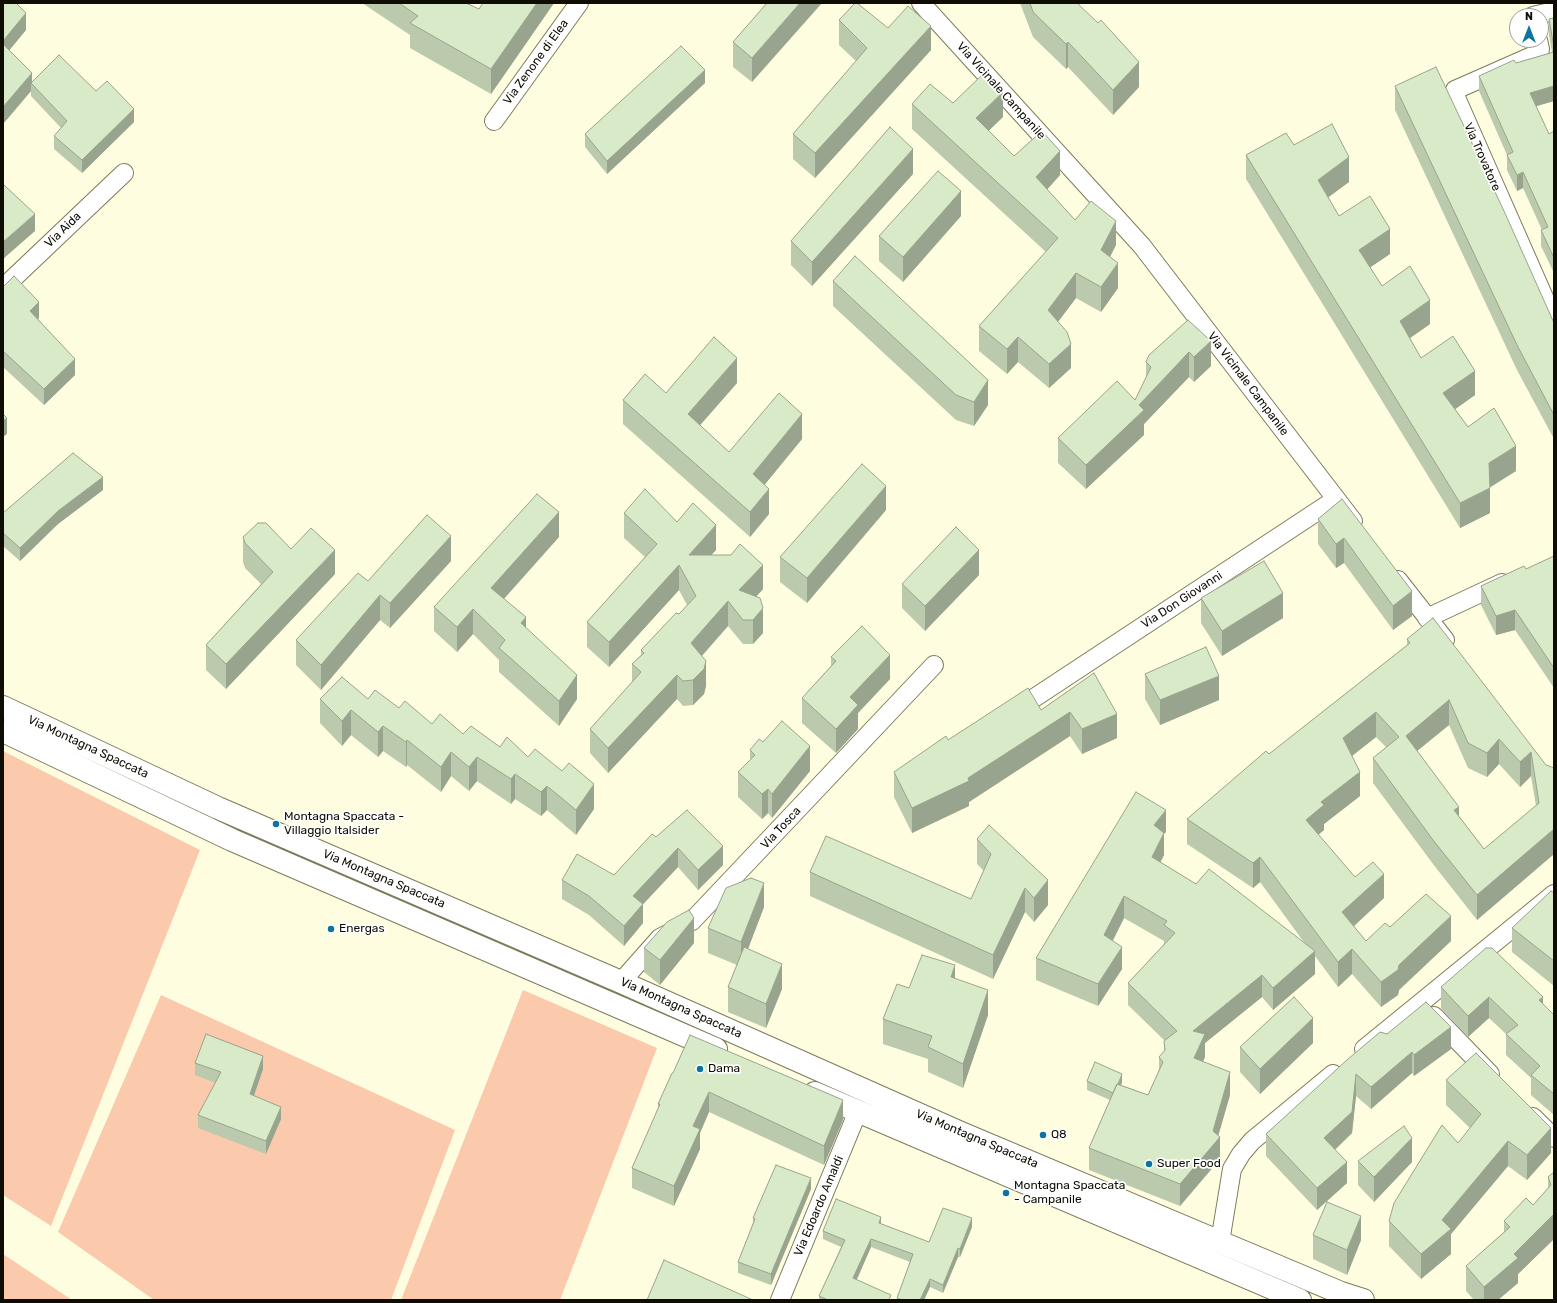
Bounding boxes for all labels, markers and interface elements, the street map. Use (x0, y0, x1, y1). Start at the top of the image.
north arrow (1509, 8, 1549, 48)
text: N (1525, 10, 1533, 23)
street label: Via Zenone di Elea (500, 17, 572, 107)
street label: Via Vicinale Campanile (954, 39, 1048, 143)
street label: Via Trovatore (1461, 121, 1503, 193)
street label: Via Aida (42, 209, 84, 251)
street label: Via Vicinale Campanile (1204, 329, 1292, 439)
street label: Via Don Giovanni (1139, 568, 1225, 632)
street label: Via Montagna Spaccata (25, 713, 151, 781)
street label: Via Tosca (758, 804, 804, 852)
place label: Montagna Spaccata - Villaggio Italsider (284, 810, 404, 838)
marker: Montagna Spaccata - Villaggio Italsider (271, 819, 281, 829)
street label: Via Montagna Spaccata (321, 847, 447, 911)
place label: Energas (339, 922, 385, 936)
marker: Energas (326, 924, 336, 934)
street label: Via Montagna Spaccata (618, 975, 744, 1041)
place label: Dama (708, 1062, 740, 1076)
marker: Dama (695, 1064, 705, 1074)
street label: Via Montagna Spaccata (914, 1107, 1040, 1171)
place label: Q8 (1051, 1128, 1067, 1142)
marker: Q8 (1038, 1130, 1048, 1140)
street label: Via Edoardo Amaldi (791, 1154, 847, 1258)
place label: Super Food (1157, 1157, 1221, 1171)
marker: Super Food (1144, 1159, 1154, 1169)
place label: Montagna Spaccata - Campanile (1014, 1179, 1125, 1207)
marker: Montagna Spaccata - Campanile (1001, 1188, 1011, 1198)

